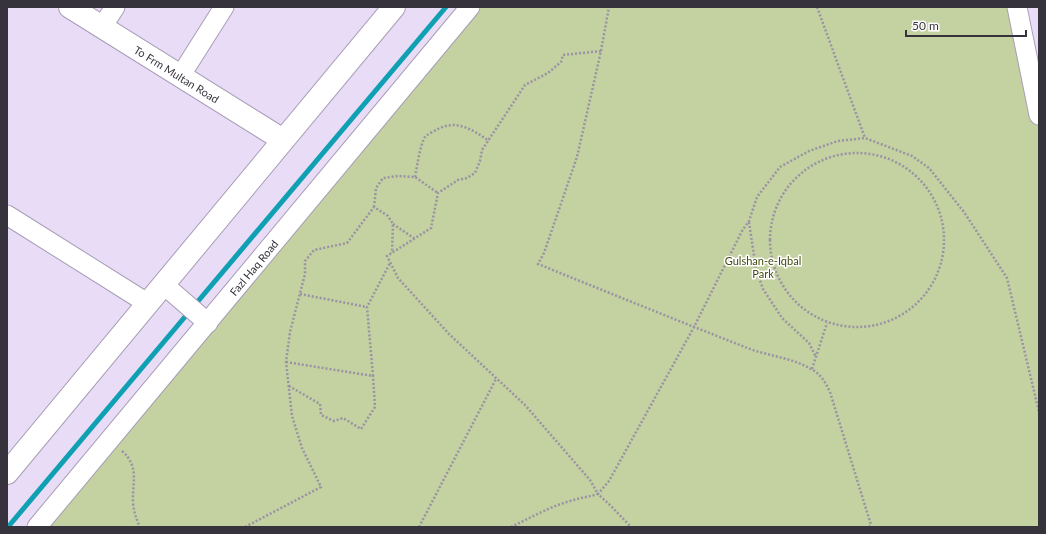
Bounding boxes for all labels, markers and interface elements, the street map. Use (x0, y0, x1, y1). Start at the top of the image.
scale bar (906, 12, 1026, 38)
text: 50 m (912, 18, 939, 33)
street label: To Frm Multan Road (132, 42, 222, 105)
street label: Fazl Haq Road (226, 237, 280, 298)
park label: Gulshan-e-Iqbal Park (725, 254, 801, 280)

